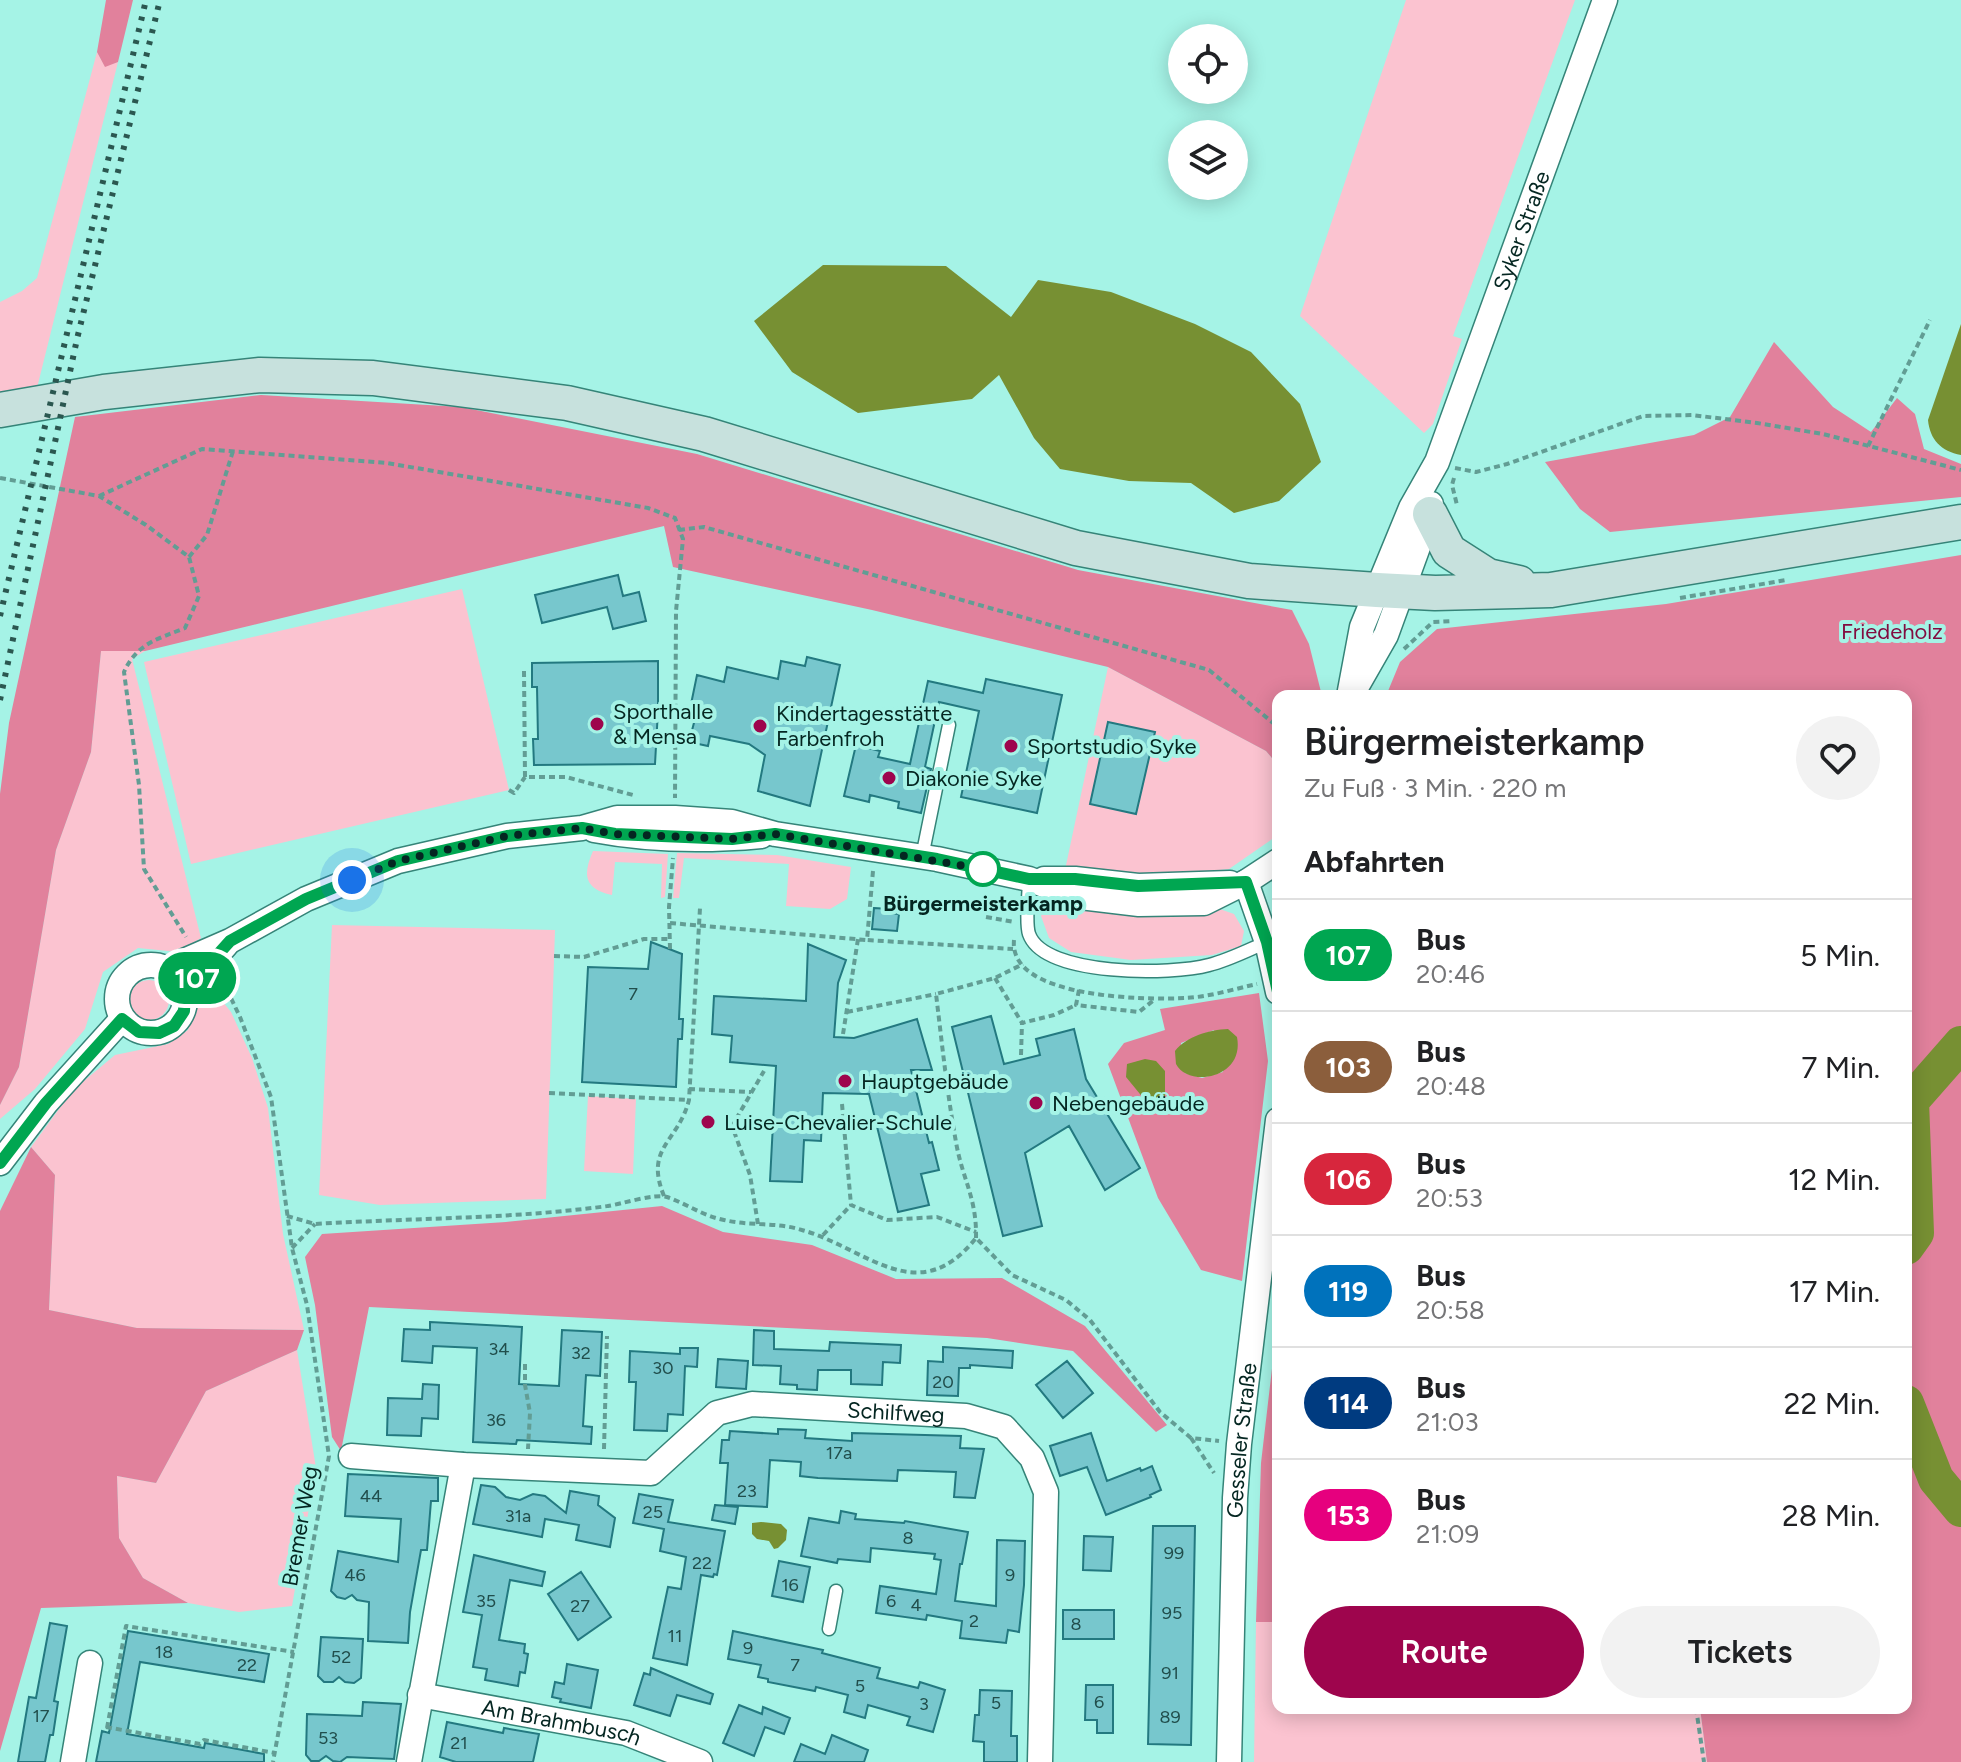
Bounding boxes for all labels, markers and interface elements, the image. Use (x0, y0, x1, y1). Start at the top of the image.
map controls (1168, 24, 1248, 200)
button: locate (1168, 24, 1248, 104)
button: layers (1168, 120, 1248, 200)
street label: Syker Straße (1487, 167, 1555, 294)
park label: Friedeholz (1841, 618, 1943, 645)
place label: Sporthalle & Mensa (613, 698, 713, 750)
place label: Kindertagesstätte Farbenfroh (776, 700, 952, 752)
marker: Sporthalle & Mensa (588, 715, 606, 733)
button: heart (1796, 716, 1880, 800)
marker: Kindertagesstätte Farbenfroh (751, 717, 769, 735)
text: Bürgermeisterkamp (1304, 719, 1645, 765)
place label: Sportstudio Syke (1027, 733, 1197, 760)
marker: Sportstudio Syke (1002, 737, 1020, 755)
place label: Diakonie Syke (905, 765, 1042, 792)
marker: Diakonie Syke (880, 769, 898, 787)
text: Zu Fuß · 3 Min. · 220 m (1304, 772, 1566, 804)
text: Abfahrten (1304, 843, 1445, 880)
marker: Bürgermeisterkamp (966, 852, 1000, 886)
your location (332, 860, 372, 900)
place label: Bürgermeisterkamp (883, 890, 1083, 917)
text: Bus (1416, 921, 1465, 958)
text: 5 Min. (1800, 937, 1880, 974)
text: 107 (1325, 938, 1371, 972)
line badge: 107 (151, 952, 243, 1004)
text: 20:46 (1416, 958, 1485, 990)
text: 107 (174, 961, 220, 995)
house number: 7 (628, 983, 638, 1005)
text: Bus (1416, 1033, 1465, 1070)
text: 7 Min. (1801, 1049, 1880, 1086)
text: 103 (1325, 1050, 1371, 1084)
place label: Hauptgebäude (861, 1068, 1008, 1095)
text: 20:48 (1416, 1070, 1486, 1102)
marker: Hauptgebäude (836, 1072, 854, 1090)
place label: Nebengebäude (1052, 1090, 1204, 1117)
marker: Nebengebäude (1027, 1094, 1045, 1112)
place label: Luise-Chevalier-Schule (724, 1109, 952, 1136)
marker: Luise-Chevalier-Schule (699, 1113, 717, 1131)
text: Bus (1416, 1145, 1465, 1182)
text: 12 Min. (1788, 1161, 1880, 1198)
text: 106 (1325, 1162, 1371, 1196)
text: 20:53 (1416, 1182, 1483, 1214)
text: Bus (1416, 1257, 1465, 1294)
text: 17 Min. (1789, 1273, 1880, 1310)
text: 119 (1328, 1274, 1368, 1308)
text: 20:58 (1416, 1294, 1485, 1326)
house number: 34 (489, 1338, 509, 1360)
house number: 32 (571, 1342, 591, 1364)
house number: 30 (652, 1357, 674, 1379)
street label: Gesseler Straße (1221, 1361, 1262, 1518)
text: Bus (1416, 1369, 1465, 1406)
house number: 20 (932, 1371, 954, 1393)
text: 22 Min. (1784, 1385, 1880, 1422)
text: 114 (1327, 1386, 1369, 1420)
street label: Schilfweg (846, 1396, 945, 1428)
text: 21:03 (1416, 1406, 1479, 1438)
house number: 36 (486, 1409, 506, 1431)
house number: 17a (826, 1442, 852, 1464)
street label: Bremer Weg (276, 1464, 324, 1588)
house number: 23 (737, 1480, 757, 1502)
text: Bus (1416, 1481, 1465, 1518)
house number: 44 (360, 1485, 382, 1507)
text: 28 Min. (1782, 1497, 1880, 1534)
text: 153 (1326, 1498, 1370, 1532)
house number: 25 (643, 1501, 663, 1523)
house number: 31a (505, 1505, 531, 1527)
text: 21:09 (1416, 1518, 1479, 1550)
house number: 8 (902, 1527, 914, 1549)
house number: 99 (1164, 1542, 1184, 1564)
house number: 22 (692, 1552, 712, 1574)
house number: 46 (344, 1564, 366, 1586)
house number: 9 (1005, 1564, 1015, 1586)
house number: 16 (781, 1574, 799, 1596)
house number: 35 (476, 1590, 496, 1612)
house number: 6 (886, 1590, 896, 1612)
house number: 4 (910, 1594, 922, 1616)
house number: 27 (570, 1595, 590, 1617)
house number: 95 (1162, 1602, 1182, 1624)
button: Route (1304, 1606, 1584, 1698)
button: Tickets (1600, 1606, 1880, 1698)
house number: 2 (969, 1610, 979, 1632)
house number: 8 (1070, 1613, 1082, 1635)
house number: 11 (668, 1625, 682, 1647)
house number: 9 (743, 1637, 753, 1659)
house number: 18 (155, 1641, 173, 1663)
house number: 52 (331, 1646, 351, 1668)
house number: 22 (237, 1654, 257, 1676)
house number: 7 (790, 1654, 800, 1676)
house number: 91 (1161, 1662, 1179, 1684)
house number: 5 (855, 1675, 865, 1697)
house number: 6 (1094, 1691, 1104, 1713)
house number: 5 (991, 1692, 1001, 1714)
street label: Am Brahmbusch (480, 1693, 645, 1751)
house number: 3 (919, 1693, 929, 1715)
house number: 17 (32, 1705, 50, 1727)
house number: 89 (1159, 1706, 1181, 1728)
house number: 53 (318, 1727, 338, 1749)
house number: 21 (450, 1732, 468, 1754)

